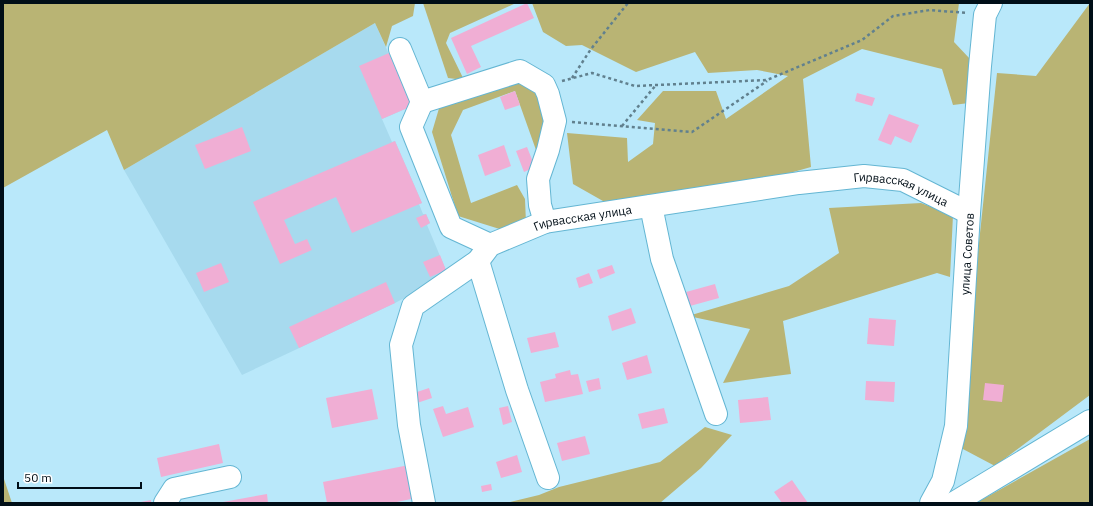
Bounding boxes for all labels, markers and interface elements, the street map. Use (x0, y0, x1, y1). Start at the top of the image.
street label: Гирвасская улица (853, 168, 952, 209)
street label: Гирвасская улица (531, 201, 633, 234)
street label: улица Советов (957, 212, 976, 295)
scale bar (18, 464, 141, 490)
text: 50 m (24, 470, 52, 485)

